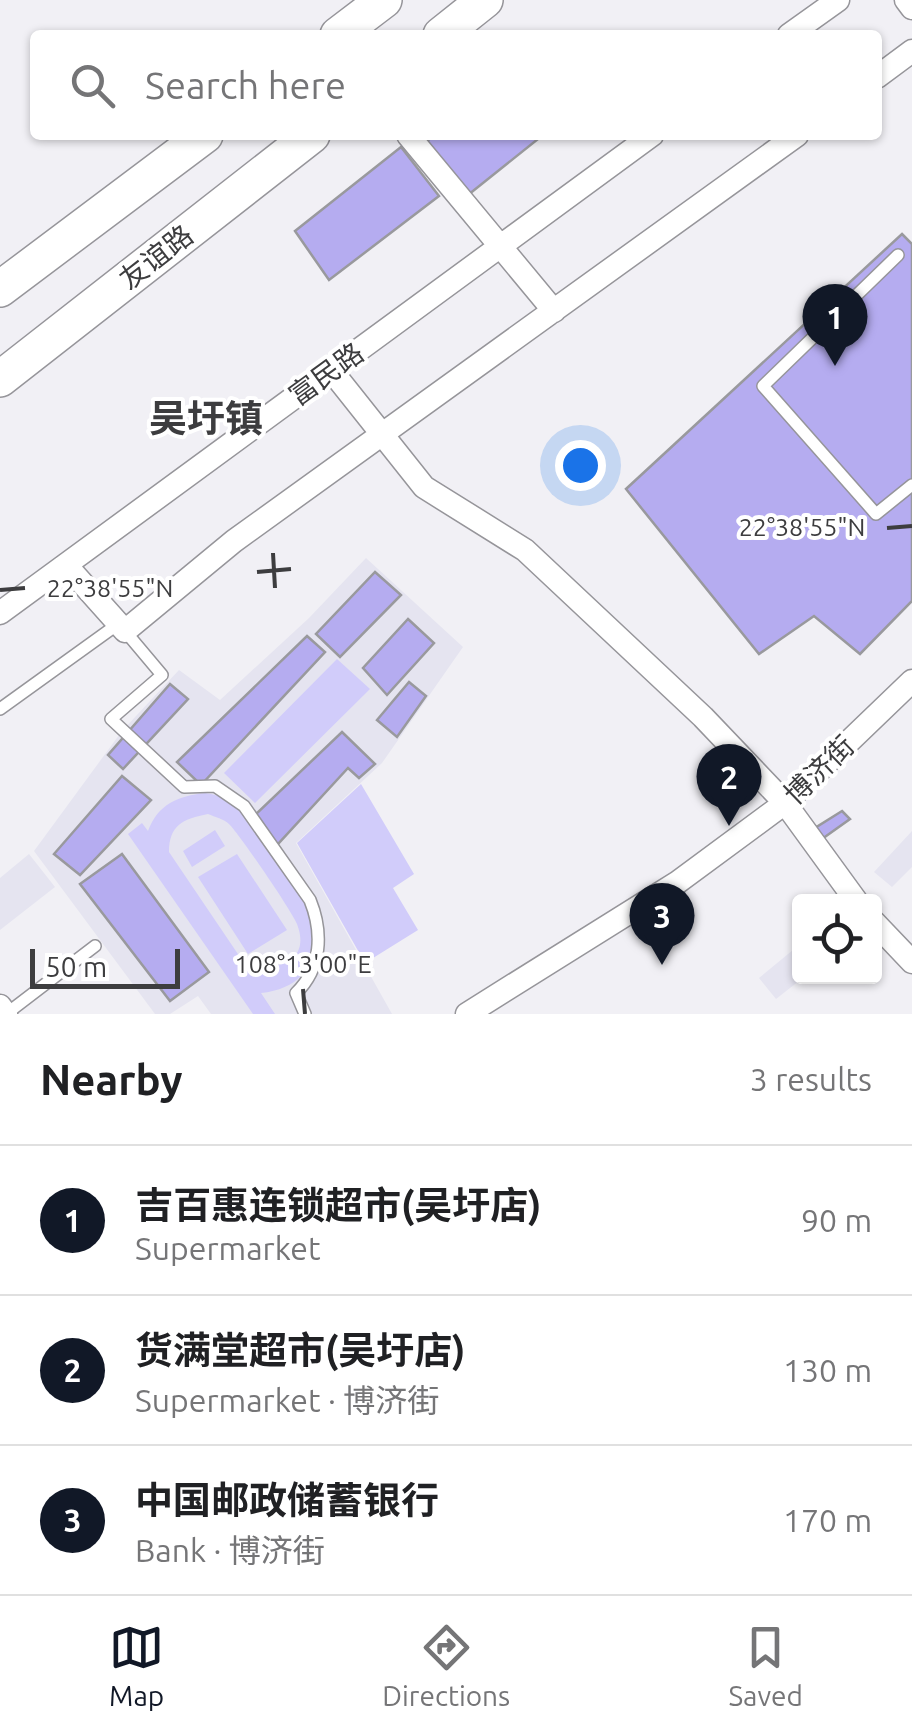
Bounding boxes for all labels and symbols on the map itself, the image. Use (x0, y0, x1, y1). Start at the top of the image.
street label: 友谊路 (113, 219, 198, 295)
pin: 1 (802, 284, 868, 366)
street label: 富民路 (283, 336, 369, 411)
district label: 吴圩镇 (149, 397, 263, 439)
your location (555, 440, 606, 491)
text: 22°38'55"N (739, 513, 865, 541)
text: 22°38'55"N (47, 574, 173, 602)
street label: 博济街 (778, 729, 860, 810)
pin: 2 (696, 744, 762, 826)
pin: 3 (630, 882, 694, 965)
scale bar (30, 944, 180, 988)
text: 108°13'00"E (235, 950, 371, 978)

